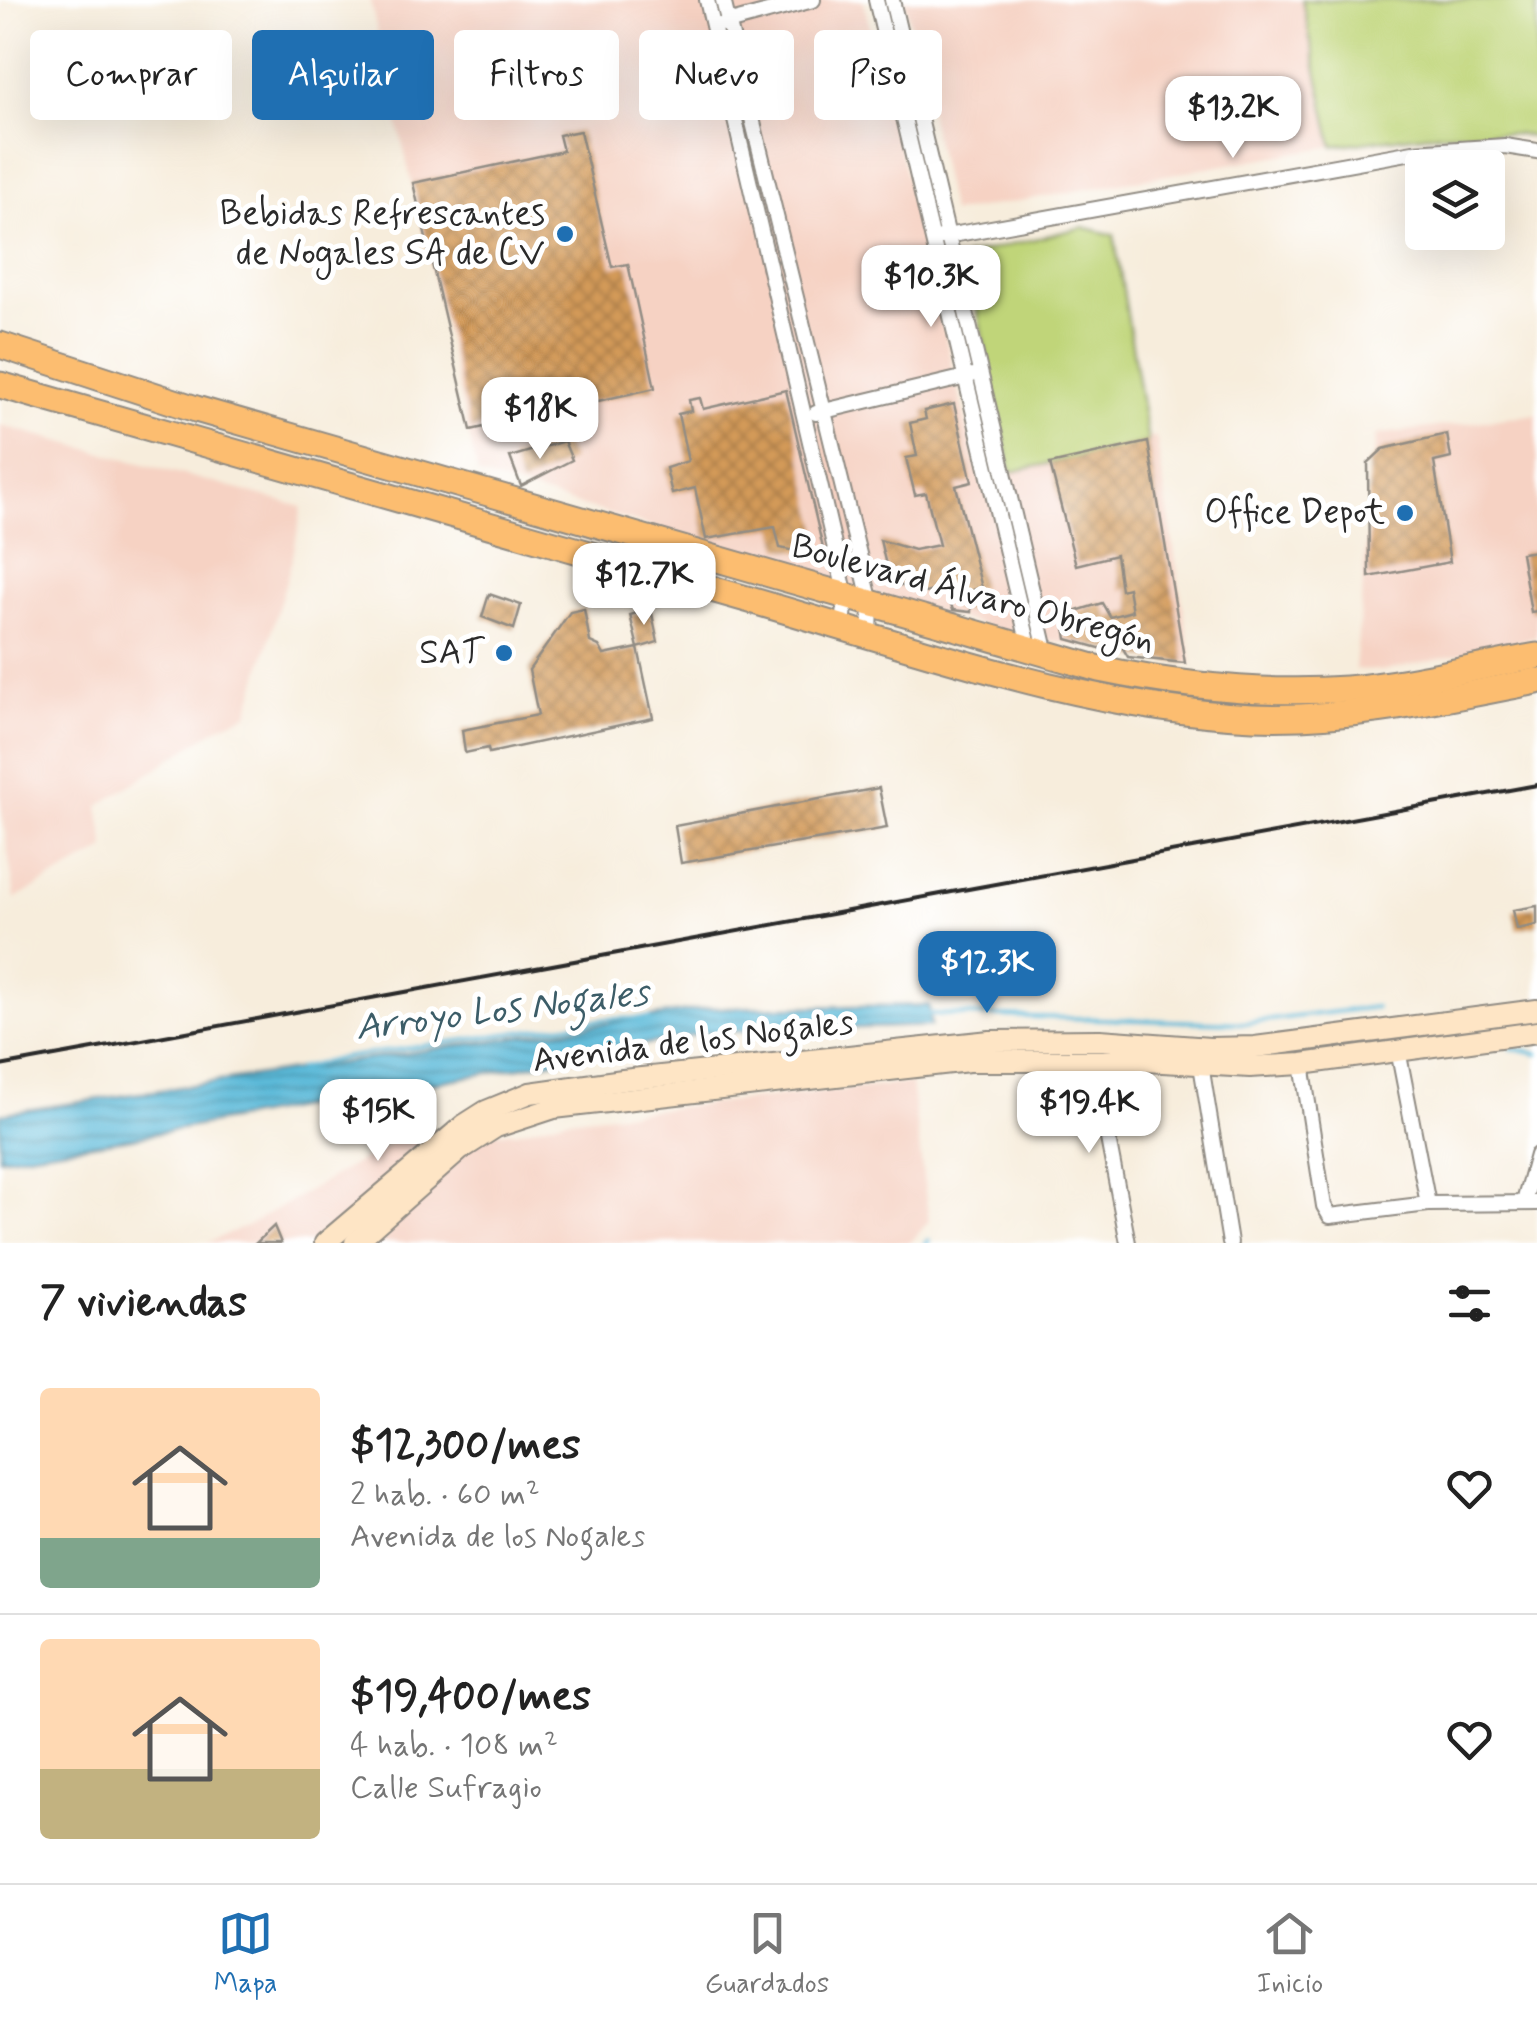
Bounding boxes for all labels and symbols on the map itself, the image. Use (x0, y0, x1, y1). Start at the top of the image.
pin: $13.2K (1152, 76, 1314, 161)
place label: Bebidas Refrescantes de Nogales SA de CV (220, 191, 545, 280)
marker: Bebidas Refrescantes de Nogales SA de CV (554, 223, 576, 245)
pin: $10.3K (850, 245, 1012, 330)
pin: $18K (481, 377, 599, 462)
place label: Office Depot (1204, 490, 1385, 536)
marker: Office Depot (1394, 502, 1416, 524)
street label: Boulevard Álvaro Obregón (786, 523, 1160, 668)
pin: $12.7K (563, 543, 725, 628)
place label: SAT (419, 630, 485, 676)
marker: SAT (493, 642, 515, 664)
pin: $12.3K (906, 931, 1068, 1016)
water label: Arroyo Los Nogales (353, 968, 655, 1057)
street label: Avenida de los Nogales (530, 999, 857, 1088)
pin: $19.4K (1008, 1071, 1170, 1156)
pin: $15K (319, 1079, 437, 1164)

